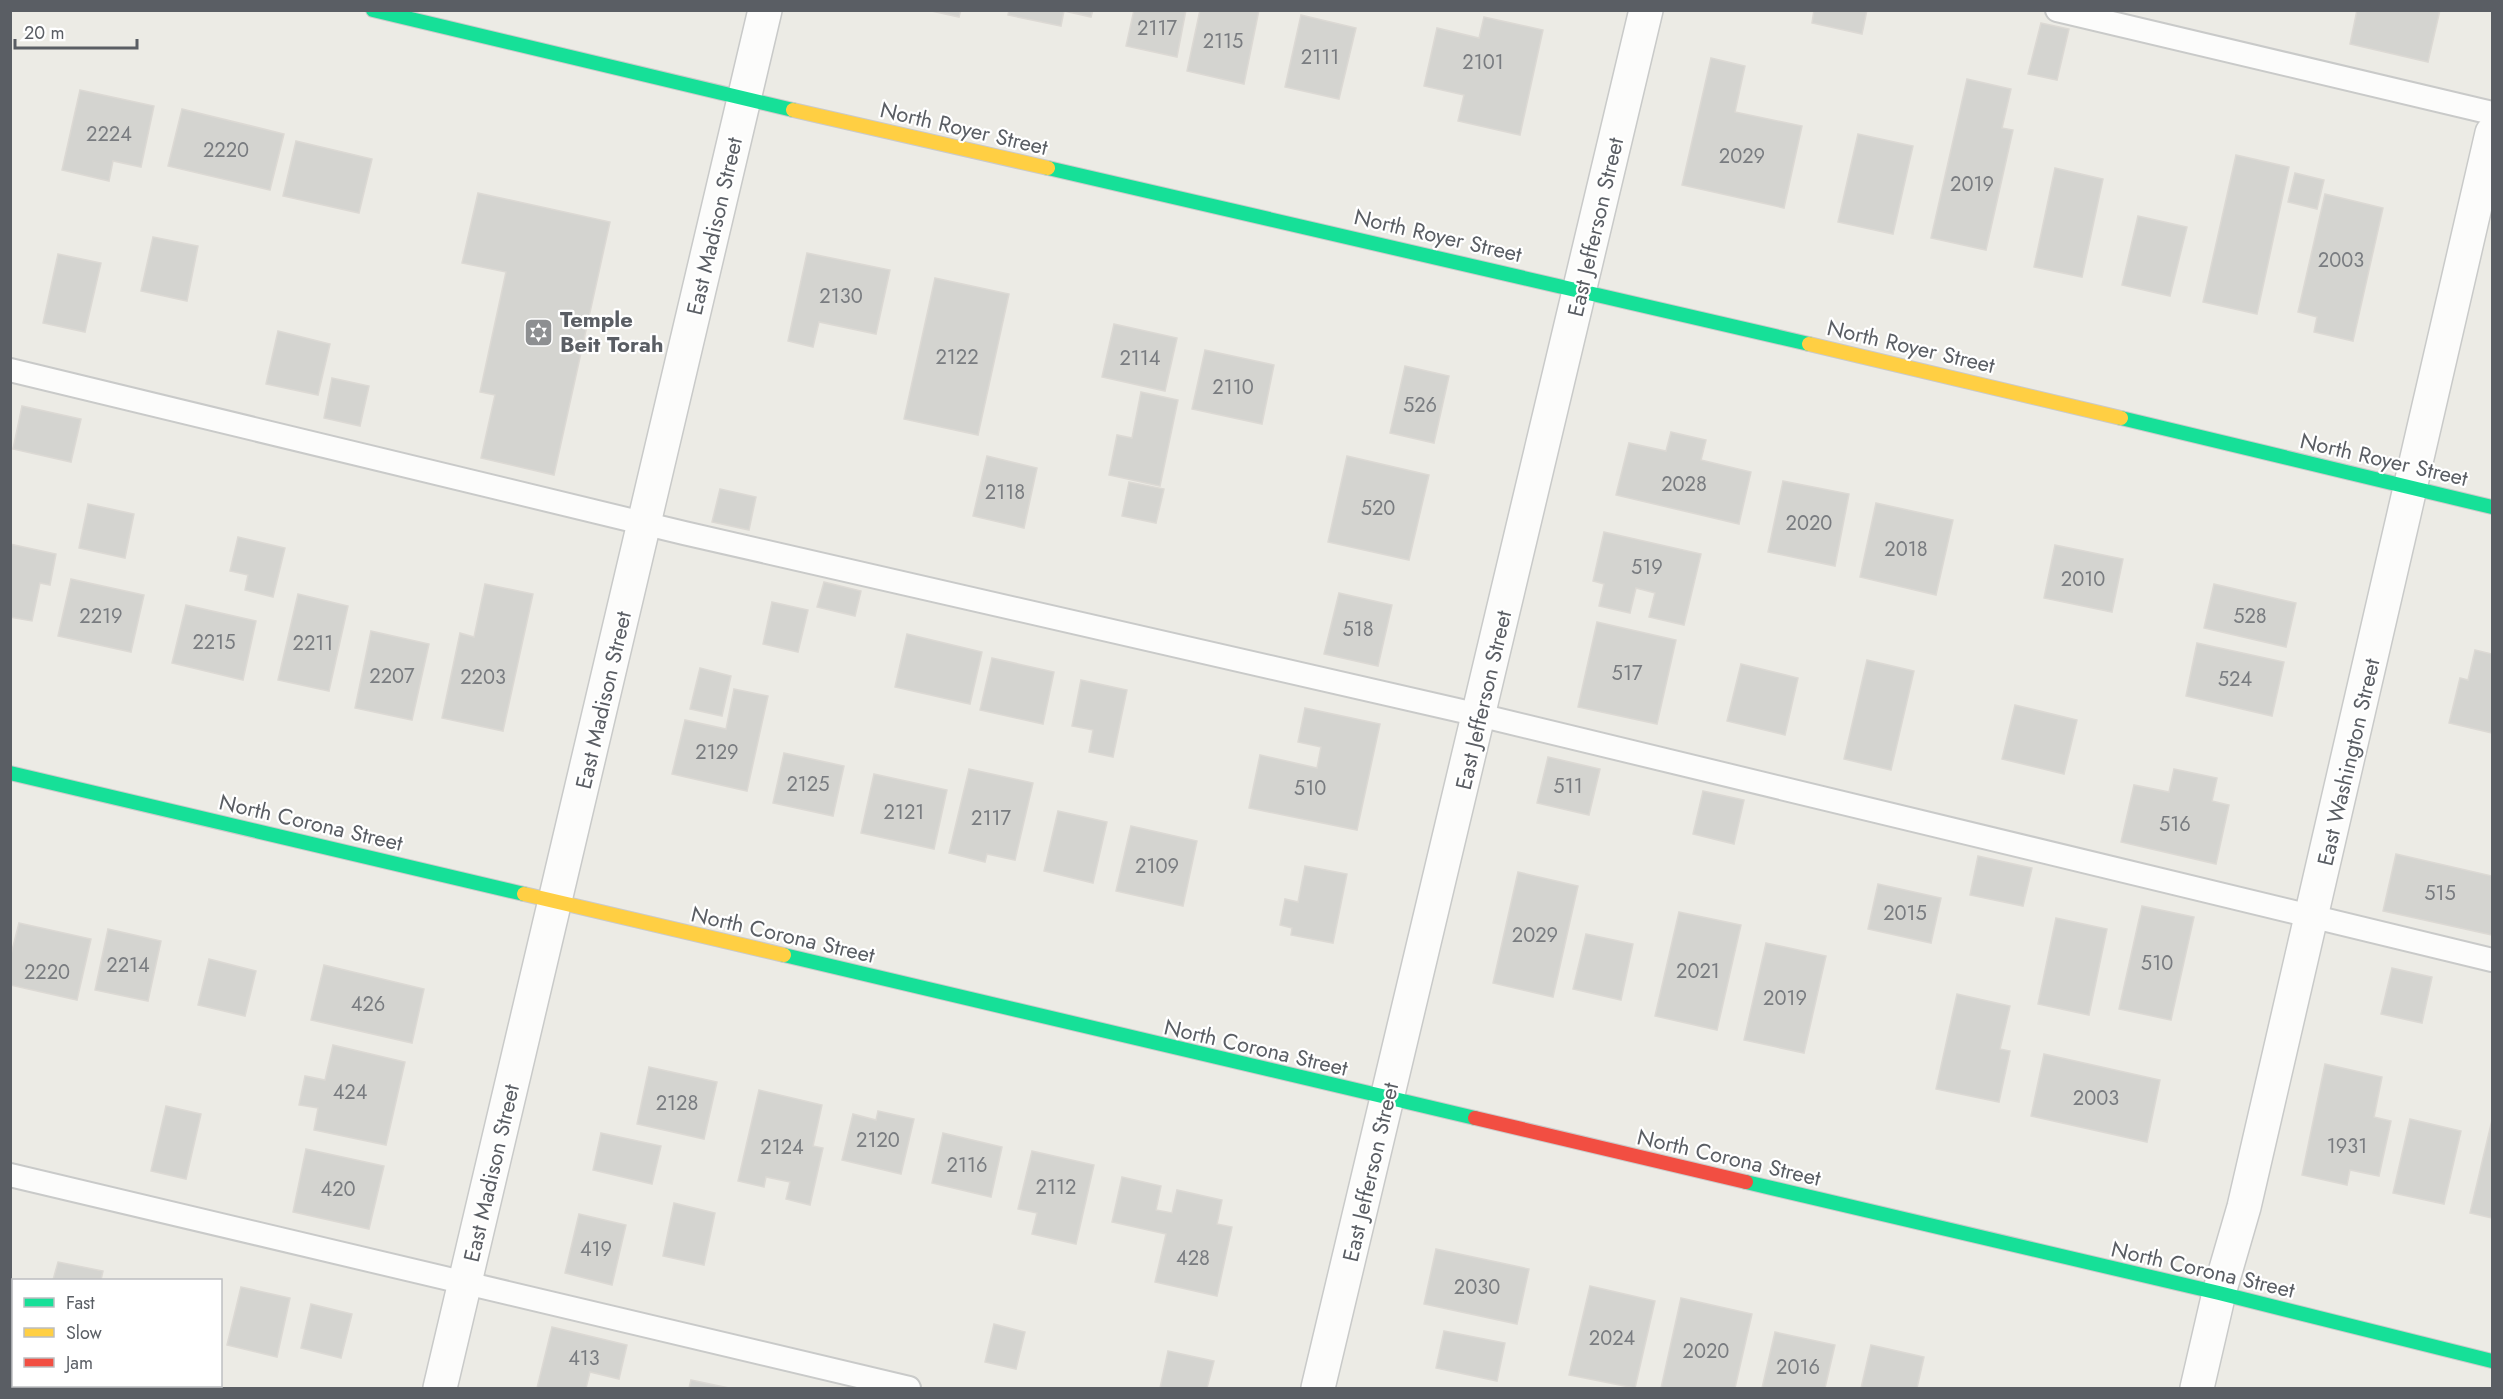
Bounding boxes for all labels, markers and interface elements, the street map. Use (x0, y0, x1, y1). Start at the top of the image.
scale bar (15, 12, 136, 50)
house number: 2117 (1137, 14, 1177, 43)
text: 20 m (24, 20, 64, 46)
house number: 2115 (1203, 27, 1243, 56)
house number: 2111 (1301, 43, 1339, 72)
house number: 2101 (1462, 48, 1504, 77)
street label: North Royer Street (877, 93, 1052, 163)
house number: 2224 (86, 120, 132, 149)
street label: East Madison Street (678, 133, 750, 318)
street label: East Jefferson Street (1559, 134, 1631, 320)
house number: 2220 (203, 136, 249, 165)
house number: 2029 (1719, 142, 1765, 171)
house number: 2019 (1950, 170, 1994, 199)
street label: North Royer Street (1351, 200, 1526, 270)
house number: 2003 (2318, 246, 2364, 275)
house number: 2130 (819, 282, 863, 311)
place label: Temple Beit Torah (560, 303, 663, 360)
street label: North Royer Street (1824, 311, 1999, 381)
synagogue icon: Temple Beit Torah (523, 316, 555, 348)
house number: 2122 (935, 343, 979, 372)
house number: 2114 (1119, 344, 1161, 373)
house number: 2110 (1212, 373, 1254, 402)
house number: 526 (1403, 391, 1437, 420)
street label: North Royer Street (2297, 424, 2472, 494)
house number: 2028 (1661, 470, 1707, 499)
house number: 2118 (985, 478, 1025, 507)
house number: 520 (1361, 494, 1395, 523)
house number: 2020 (1786, 509, 1832, 538)
house number: 2018 (1884, 535, 1928, 564)
house number: 519 (1631, 553, 1663, 582)
house number: 2010 (2061, 565, 2105, 594)
house number: 2219 (79, 602, 123, 631)
house number: 528 (2233, 602, 2267, 631)
street label: East Madison Street (567, 607, 639, 792)
street label: East Jefferson Street (1447, 607, 1519, 793)
house number: 518 (1342, 615, 1374, 644)
house number: 2215 (192, 628, 236, 657)
house number: 2211 (293, 629, 333, 658)
street label: East Washington Street (2309, 655, 2388, 869)
house number: 517 (1612, 659, 1643, 688)
house number: 2207 (369, 662, 415, 691)
house number: 2203 (460, 663, 506, 692)
house number: 524 (2218, 665, 2252, 694)
house number: 2129 (695, 738, 739, 767)
house number: 2125 (786, 770, 830, 799)
house number: 511 (1553, 772, 1583, 801)
house number: 510 (1294, 774, 1326, 803)
street label: North Corona Street (216, 785, 407, 859)
house number: 2121 (884, 798, 924, 827)
house number: 2117 (971, 804, 1011, 833)
house number: 516 (2159, 810, 2191, 839)
house number: 2109 (1135, 852, 1179, 881)
house number: 515 (2424, 879, 2456, 908)
street label: North Corona Street (688, 897, 879, 971)
house number: 2015 (1883, 899, 1927, 928)
house number: 2029 (1512, 921, 1558, 950)
house number: 510 (2141, 949, 2173, 978)
house number: 2214 (106, 951, 150, 980)
house number: 2021 (1676, 957, 1720, 986)
house number: 2220 (24, 958, 70, 987)
house number: 2019 (1763, 984, 1807, 1013)
house number: 426 (351, 990, 385, 1019)
street label: North Corona Street (1161, 1010, 1352, 1084)
house number: 424 (333, 1078, 368, 1107)
street label: East Jefferson Street (1334, 1079, 1406, 1265)
street label: East Madison Street (455, 1080, 527, 1265)
house number: 2003 (2073, 1084, 2119, 1113)
house number: 2128 (656, 1089, 698, 1118)
street label: North Corona Street (1634, 1120, 1825, 1194)
house number: 2120 (856, 1126, 900, 1155)
house number: 1931 (2327, 1132, 2367, 1161)
house number: 2124 (760, 1133, 804, 1162)
house number: 2116 (947, 1151, 987, 1180)
house number: 2112 (1036, 1173, 1076, 1202)
house number: 420 (320, 1175, 356, 1204)
street label: North Corona Street (2108, 1232, 2299, 1306)
house number: 419 (580, 1235, 612, 1264)
house number: 428 (1176, 1244, 1210, 1273)
house number: 2030 (1454, 1273, 1500, 1302)
legend (12, 1279, 222, 1387)
text: Fast (66, 1290, 95, 1316)
text: Slow (66, 1320, 103, 1346)
house number: 2024 (1589, 1324, 1636, 1353)
house number: 2020 (1683, 1337, 1729, 1366)
house number: 413 (568, 1344, 600, 1373)
text: Jam (64, 1350, 93, 1376)
house number: 2016 (1776, 1353, 1820, 1382)

